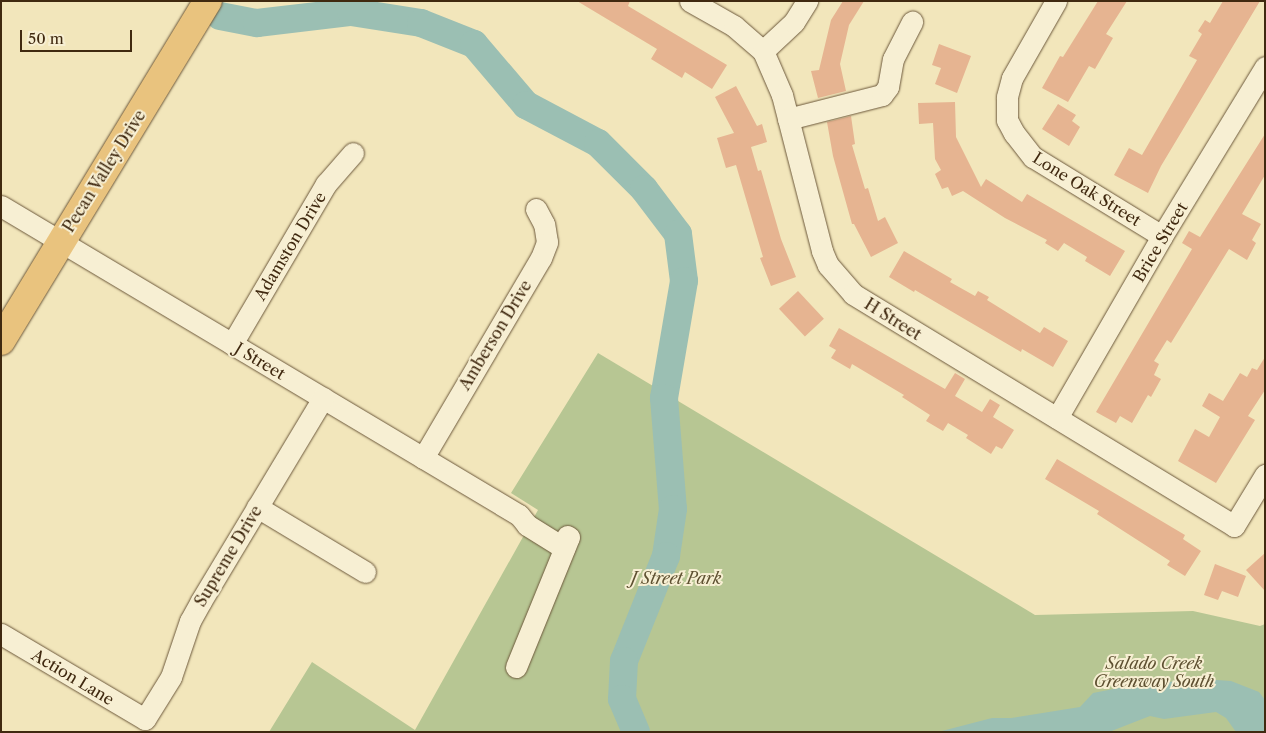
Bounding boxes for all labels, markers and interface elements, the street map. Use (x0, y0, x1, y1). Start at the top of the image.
scale bar (22, 20, 135, 52)
text: 50 m (28, 29, 64, 48)
street label: Pecan Valley Drive (58, 106, 150, 236)
street label: Lone Oak Street (1029, 148, 1145, 230)
street label: Adamston Drive (250, 188, 330, 304)
street label: Brice Street (1129, 199, 1191, 285)
street label: Amberson Drive (455, 277, 535, 393)
street label: H Street (861, 294, 925, 344)
street label: J Street (231, 338, 289, 384)
street label: Supreme Drive (190, 502, 266, 610)
park label: J Street Park (631, 568, 721, 588)
street label: Action Lane (28, 645, 118, 709)
park label: Salado Creek Greenway South (1094, 653, 1214, 691)

